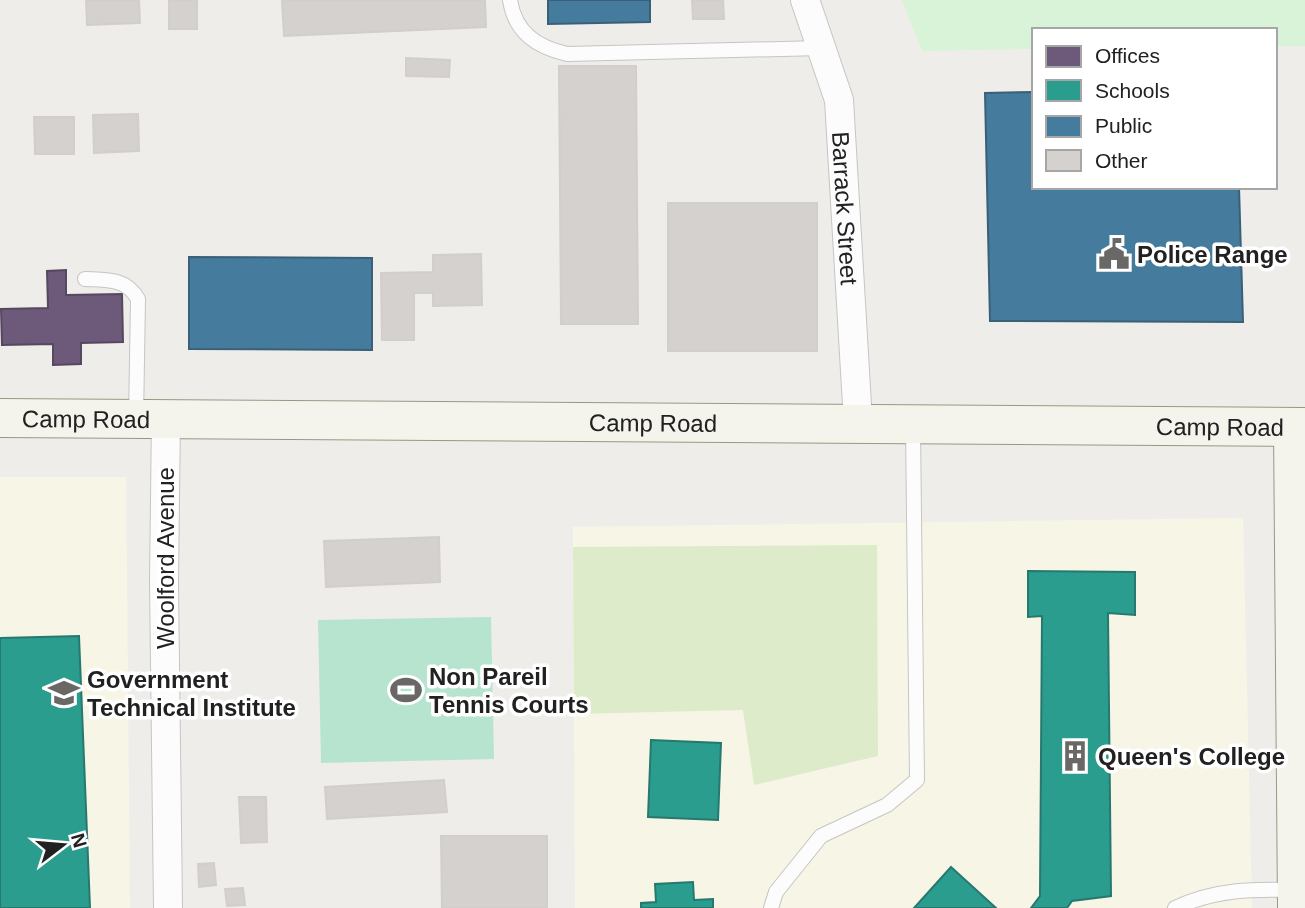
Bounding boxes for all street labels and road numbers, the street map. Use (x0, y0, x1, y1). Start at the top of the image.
street label: Barrack Street (827, 131, 863, 286)
street label: Camp Road (22, 405, 150, 433)
street label: Camp Road (589, 409, 717, 436)
street label: Camp Road (1156, 412, 1284, 440)
street label: Woolford Avenue (152, 467, 179, 649)

